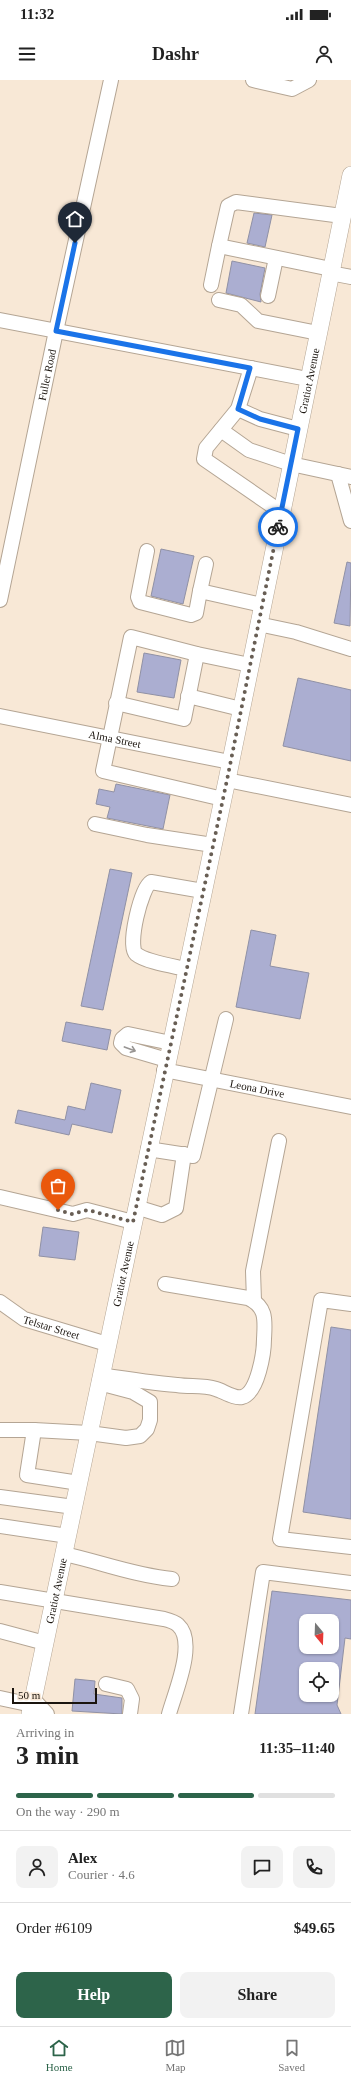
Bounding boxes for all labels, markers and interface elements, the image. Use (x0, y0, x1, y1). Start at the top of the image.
text: 11:32 (20, 6, 54, 22)
icon: menu (16, 43, 38, 65)
icon: person (313, 43, 335, 65)
text: Dashr (152, 44, 199, 64)
pin (58, 202, 92, 243)
icon: home (64, 208, 86, 230)
street label: Gratiot Avenue (296, 347, 321, 415)
street label: Fuller Road (36, 348, 58, 402)
courier (258, 507, 298, 547)
icon: bike (267, 516, 289, 538)
street label: Alma Street (88, 728, 142, 750)
one-way arrow (124, 1046, 137, 1053)
street label: Leona Drive (229, 1077, 286, 1100)
pin (41, 1169, 75, 1210)
icon: bag (47, 1175, 69, 1197)
street label: Gratiot Avenue (110, 1240, 136, 1308)
street label: Telstar Street (22, 1313, 81, 1341)
street label: Gratiot Avenue (43, 1557, 69, 1625)
north arrow (299, 1614, 339, 1654)
map controls (299, 1614, 339, 1702)
button: locate (299, 1662, 339, 1702)
scale bar (12, 1686, 97, 1705)
text: 50 m (18, 1689, 40, 1701)
text: Arriving in (16, 1725, 74, 1740)
text: 11:35–11:40 (259, 1740, 335, 1756)
text: 3 min (16, 1741, 79, 1770)
text: On the way · 290 m (16, 1804, 120, 1819)
button: person (16, 1846, 58, 1888)
button: chat (241, 1846, 283, 1888)
button: phone (293, 1846, 335, 1888)
text: Alex (68, 1850, 97, 1866)
text: Courier · 4.6 (68, 1867, 135, 1882)
text: Order #6109 (16, 1920, 92, 1936)
text: $49.65 (294, 1920, 335, 1936)
button: Help (16, 1972, 172, 2018)
button: Share (180, 1972, 335, 2018)
tab: Home (46, 2037, 73, 2073)
tab: Map (164, 2037, 186, 2073)
tab: Saved (278, 2037, 305, 2073)

